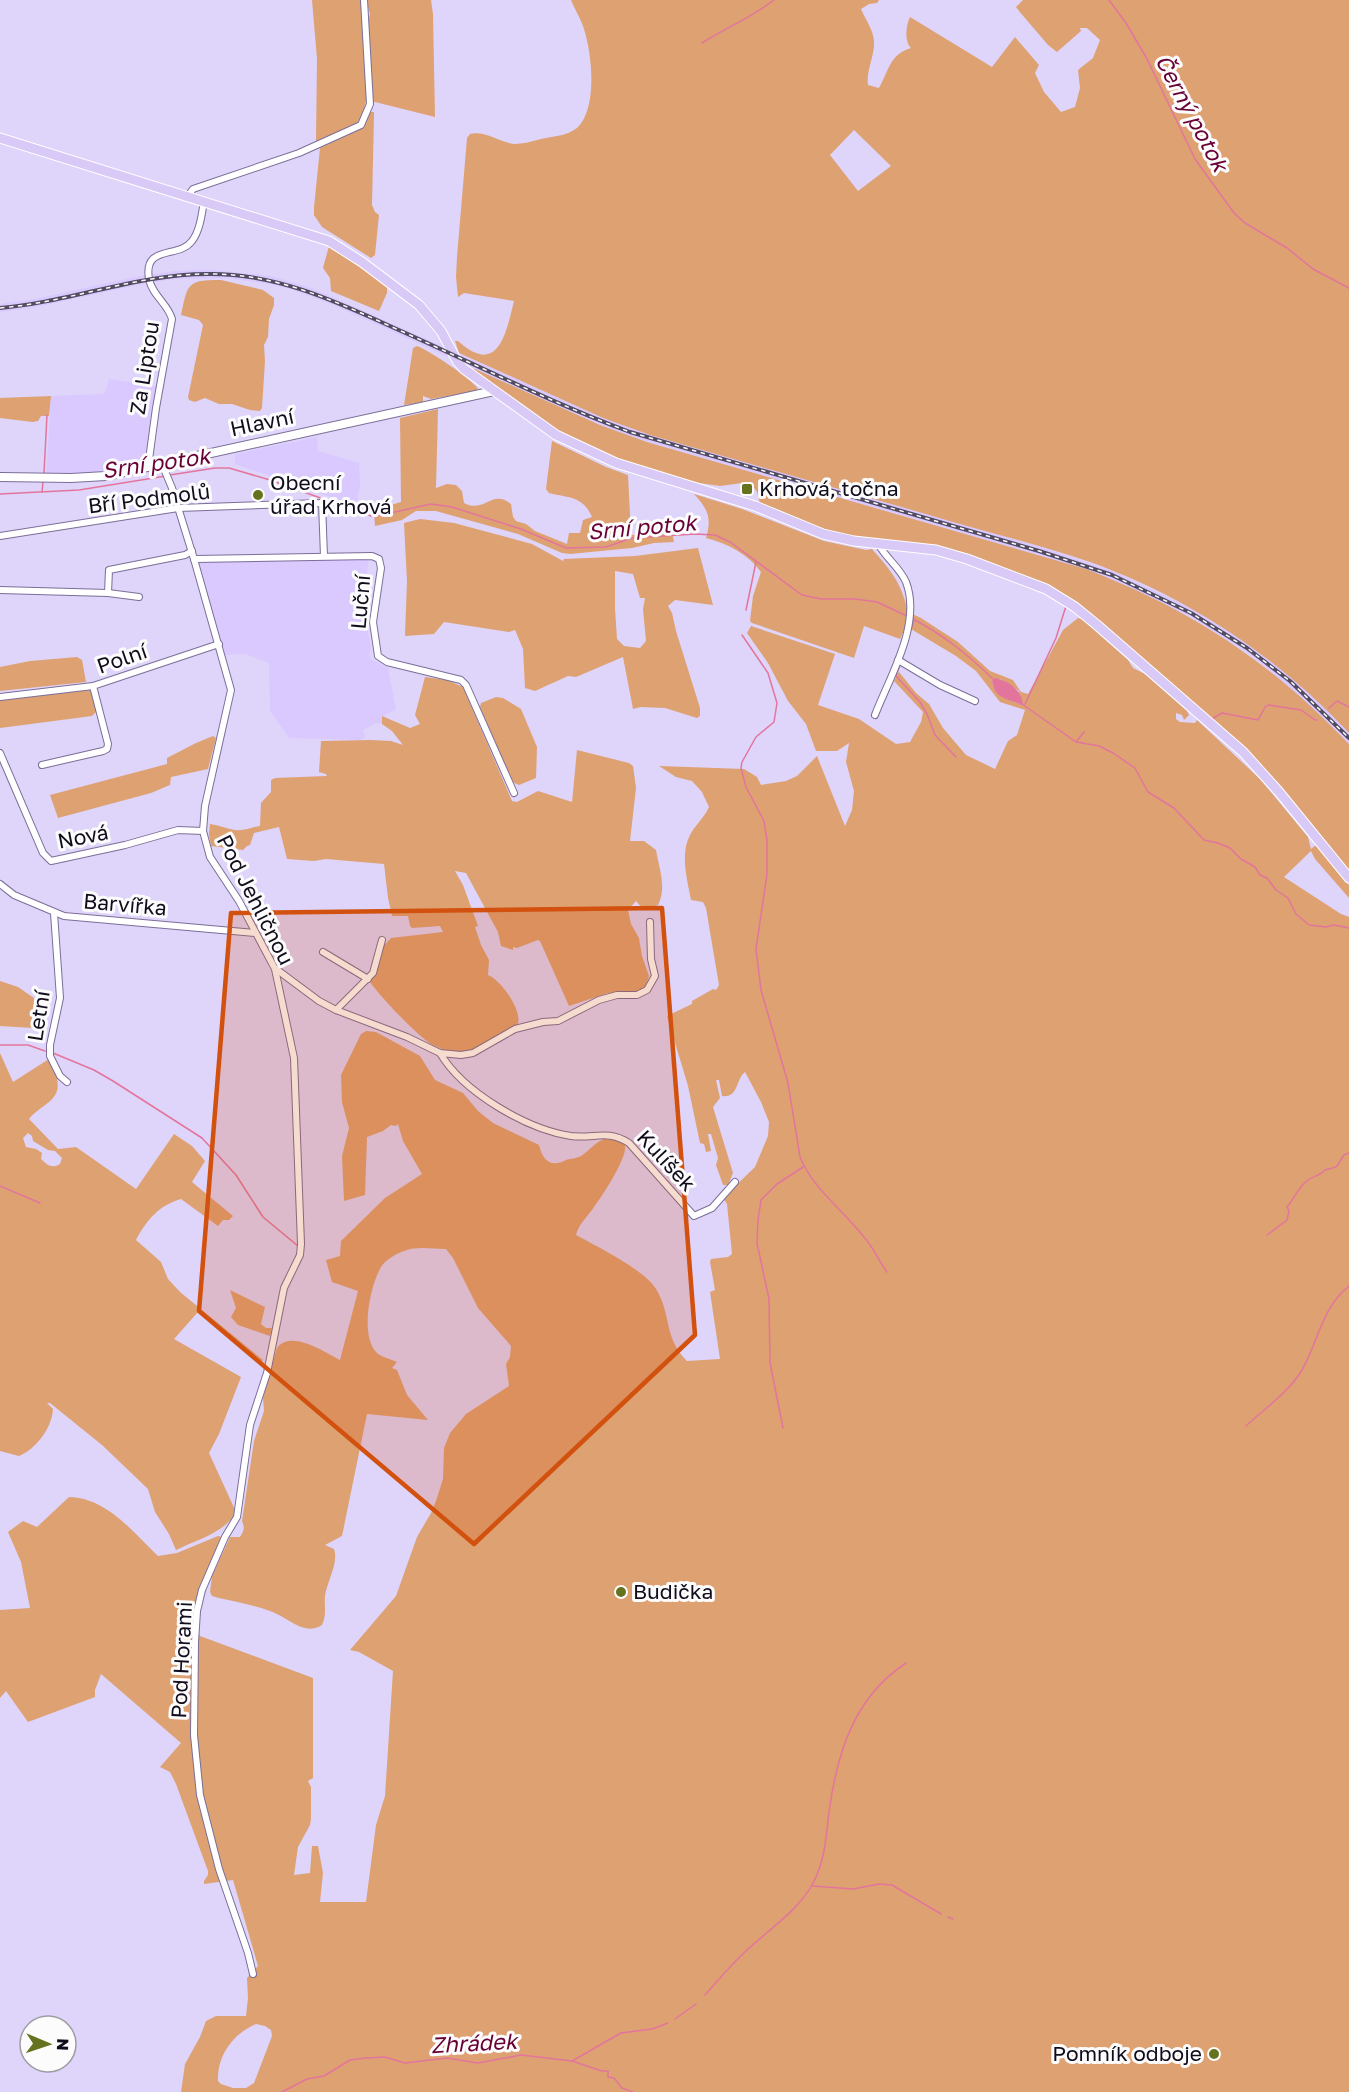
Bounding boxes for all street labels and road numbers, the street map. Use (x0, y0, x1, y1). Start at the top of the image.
street label: Za Liptou (124, 319, 164, 416)
street label: Hlavní (228, 402, 297, 441)
street label: Bří Podmolů (86, 478, 211, 518)
street label: Luční (345, 572, 375, 630)
street label: Polní (93, 637, 152, 679)
street label: Nová (55, 818, 110, 854)
street label: Pod Jehličnou (212, 830, 300, 969)
street label: Barvířka (82, 887, 168, 921)
street label: Letní (21, 987, 55, 1043)
street label: Kulíšek (632, 1124, 702, 1196)
street label: Pod Horami (165, 1601, 197, 1719)

